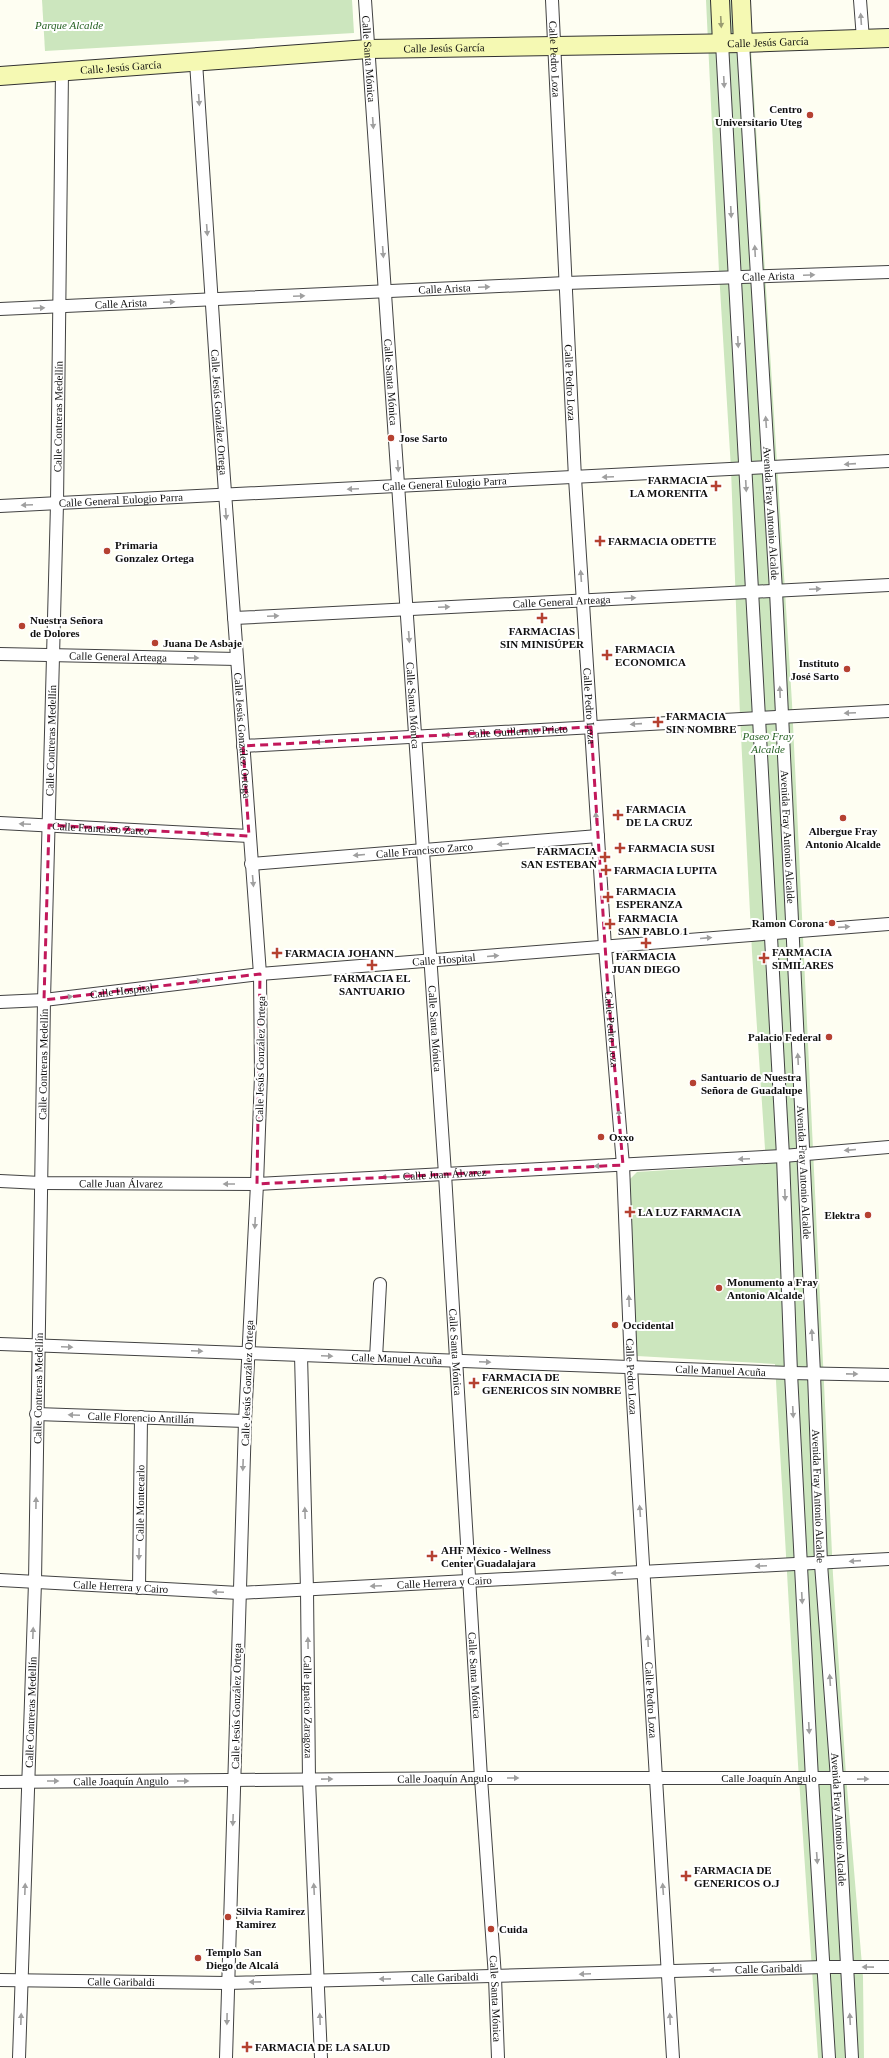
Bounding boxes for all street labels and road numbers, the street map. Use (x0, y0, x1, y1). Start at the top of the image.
street label: Calle Santa Mónica (360, 15, 378, 103)
street label: Calle Pedro Loza (547, 20, 563, 98)
street label: Calle Jesús García (727, 35, 809, 49)
street label: Calle Jesús García (403, 41, 485, 54)
street label: Calle Jesús García (80, 58, 162, 76)
street label: Calle Arista (742, 269, 795, 283)
street label: Calle Arista (418, 281, 471, 296)
street label: Calle Arista (94, 296, 147, 311)
street label: Calle Santa Mónica (382, 338, 400, 426)
street label: Calle Pedro Loza (563, 344, 578, 421)
street label: Calle Jesús González Ortega (209, 349, 230, 476)
street label: Calle Contreras Medellín (51, 360, 65, 472)
street label: Avenida Fray Antonio Alcalde (761, 446, 781, 581)
street label: Calle General Eulogio Parra (382, 474, 507, 493)
street label: Calle General Eulogio Parra (58, 491, 183, 509)
street label: Calle General Arteaga (512, 593, 611, 610)
street label: Calle General Arteaga (69, 649, 167, 664)
street label: Calle Santa Mónica (404, 662, 422, 749)
street label: Calle Pedro Loza (581, 667, 598, 745)
street label: Calle Jesús González Ortega (232, 672, 253, 799)
street label: Calle Contreras Medellín (43, 684, 58, 796)
street label: Calle Guillermo Prieto (467, 722, 569, 740)
street label: Avenida Fray Antonio Alcalde (779, 769, 797, 904)
street label: Calle Francisco Zarco (52, 820, 150, 837)
street label: Calle Francisco Zarco (375, 840, 474, 860)
street label: Calle Hospital (412, 951, 476, 968)
street label: Calle Hospital (89, 981, 154, 1000)
street label: Calle Santa Mónica (426, 985, 444, 1072)
street label: Calle Pedro Loza (603, 991, 621, 1068)
street label: Calle Jesús González Ortega (253, 996, 267, 1122)
street label: Calle Contreras Medellín (36, 1008, 50, 1120)
street label: Avenida Fray Antonio Alcalde (795, 1105, 813, 1240)
street label: Calle Juan Álvarez (403, 1166, 487, 1182)
street label: Calle Juan Álvarez (79, 1177, 163, 1190)
street label: Calle Santa Mónica (447, 1308, 464, 1396)
street label: Calle Jesús González Ortega (239, 1320, 255, 1446)
street label: Calle Contreras Medellín (31, 1332, 45, 1444)
street label: Calle Pedro Loza (624, 1338, 640, 1415)
street label: Calle Manuel Acuña (351, 1351, 442, 1366)
street label: Calle Manuel Acuña (675, 1363, 766, 1378)
street label: Calle Florencio Antillán (88, 1410, 195, 1425)
street label: Avenida Fray Antonio Alcalde (810, 1429, 827, 1563)
street label: Calle Montecarlo (134, 1464, 146, 1541)
street label: Calle Herrera y Cairo (397, 1574, 493, 1591)
street label: Calle Herrera y Cairo (73, 1578, 169, 1595)
street label: Calle Santa Mónica (466, 1632, 483, 1719)
street label: Calle Jesús González Ortega (229, 1643, 243, 1769)
street label: Calle Ignacio Zaragoza (302, 1655, 315, 1758)
street label: Calle Contreras Medellín (23, 1656, 39, 1768)
street label: Calle Pedro Loza (643, 1661, 660, 1739)
street label: Avenida Fray Antonio Alcalde (829, 1752, 849, 1887)
street label: Calle Joaquín Angulo (397, 1772, 493, 1785)
street label: Calle Joaquín Angulo (721, 1772, 817, 1784)
street label: Calle Joaquín Angulo (73, 1775, 169, 1787)
street label: Calle Santa Mónica (487, 1955, 503, 2042)
street label: Calle Garibaldi (735, 1962, 803, 1975)
street label: Calle Garibaldi (411, 1970, 479, 1984)
street label: Calle Garibaldi (87, 1975, 155, 1988)

